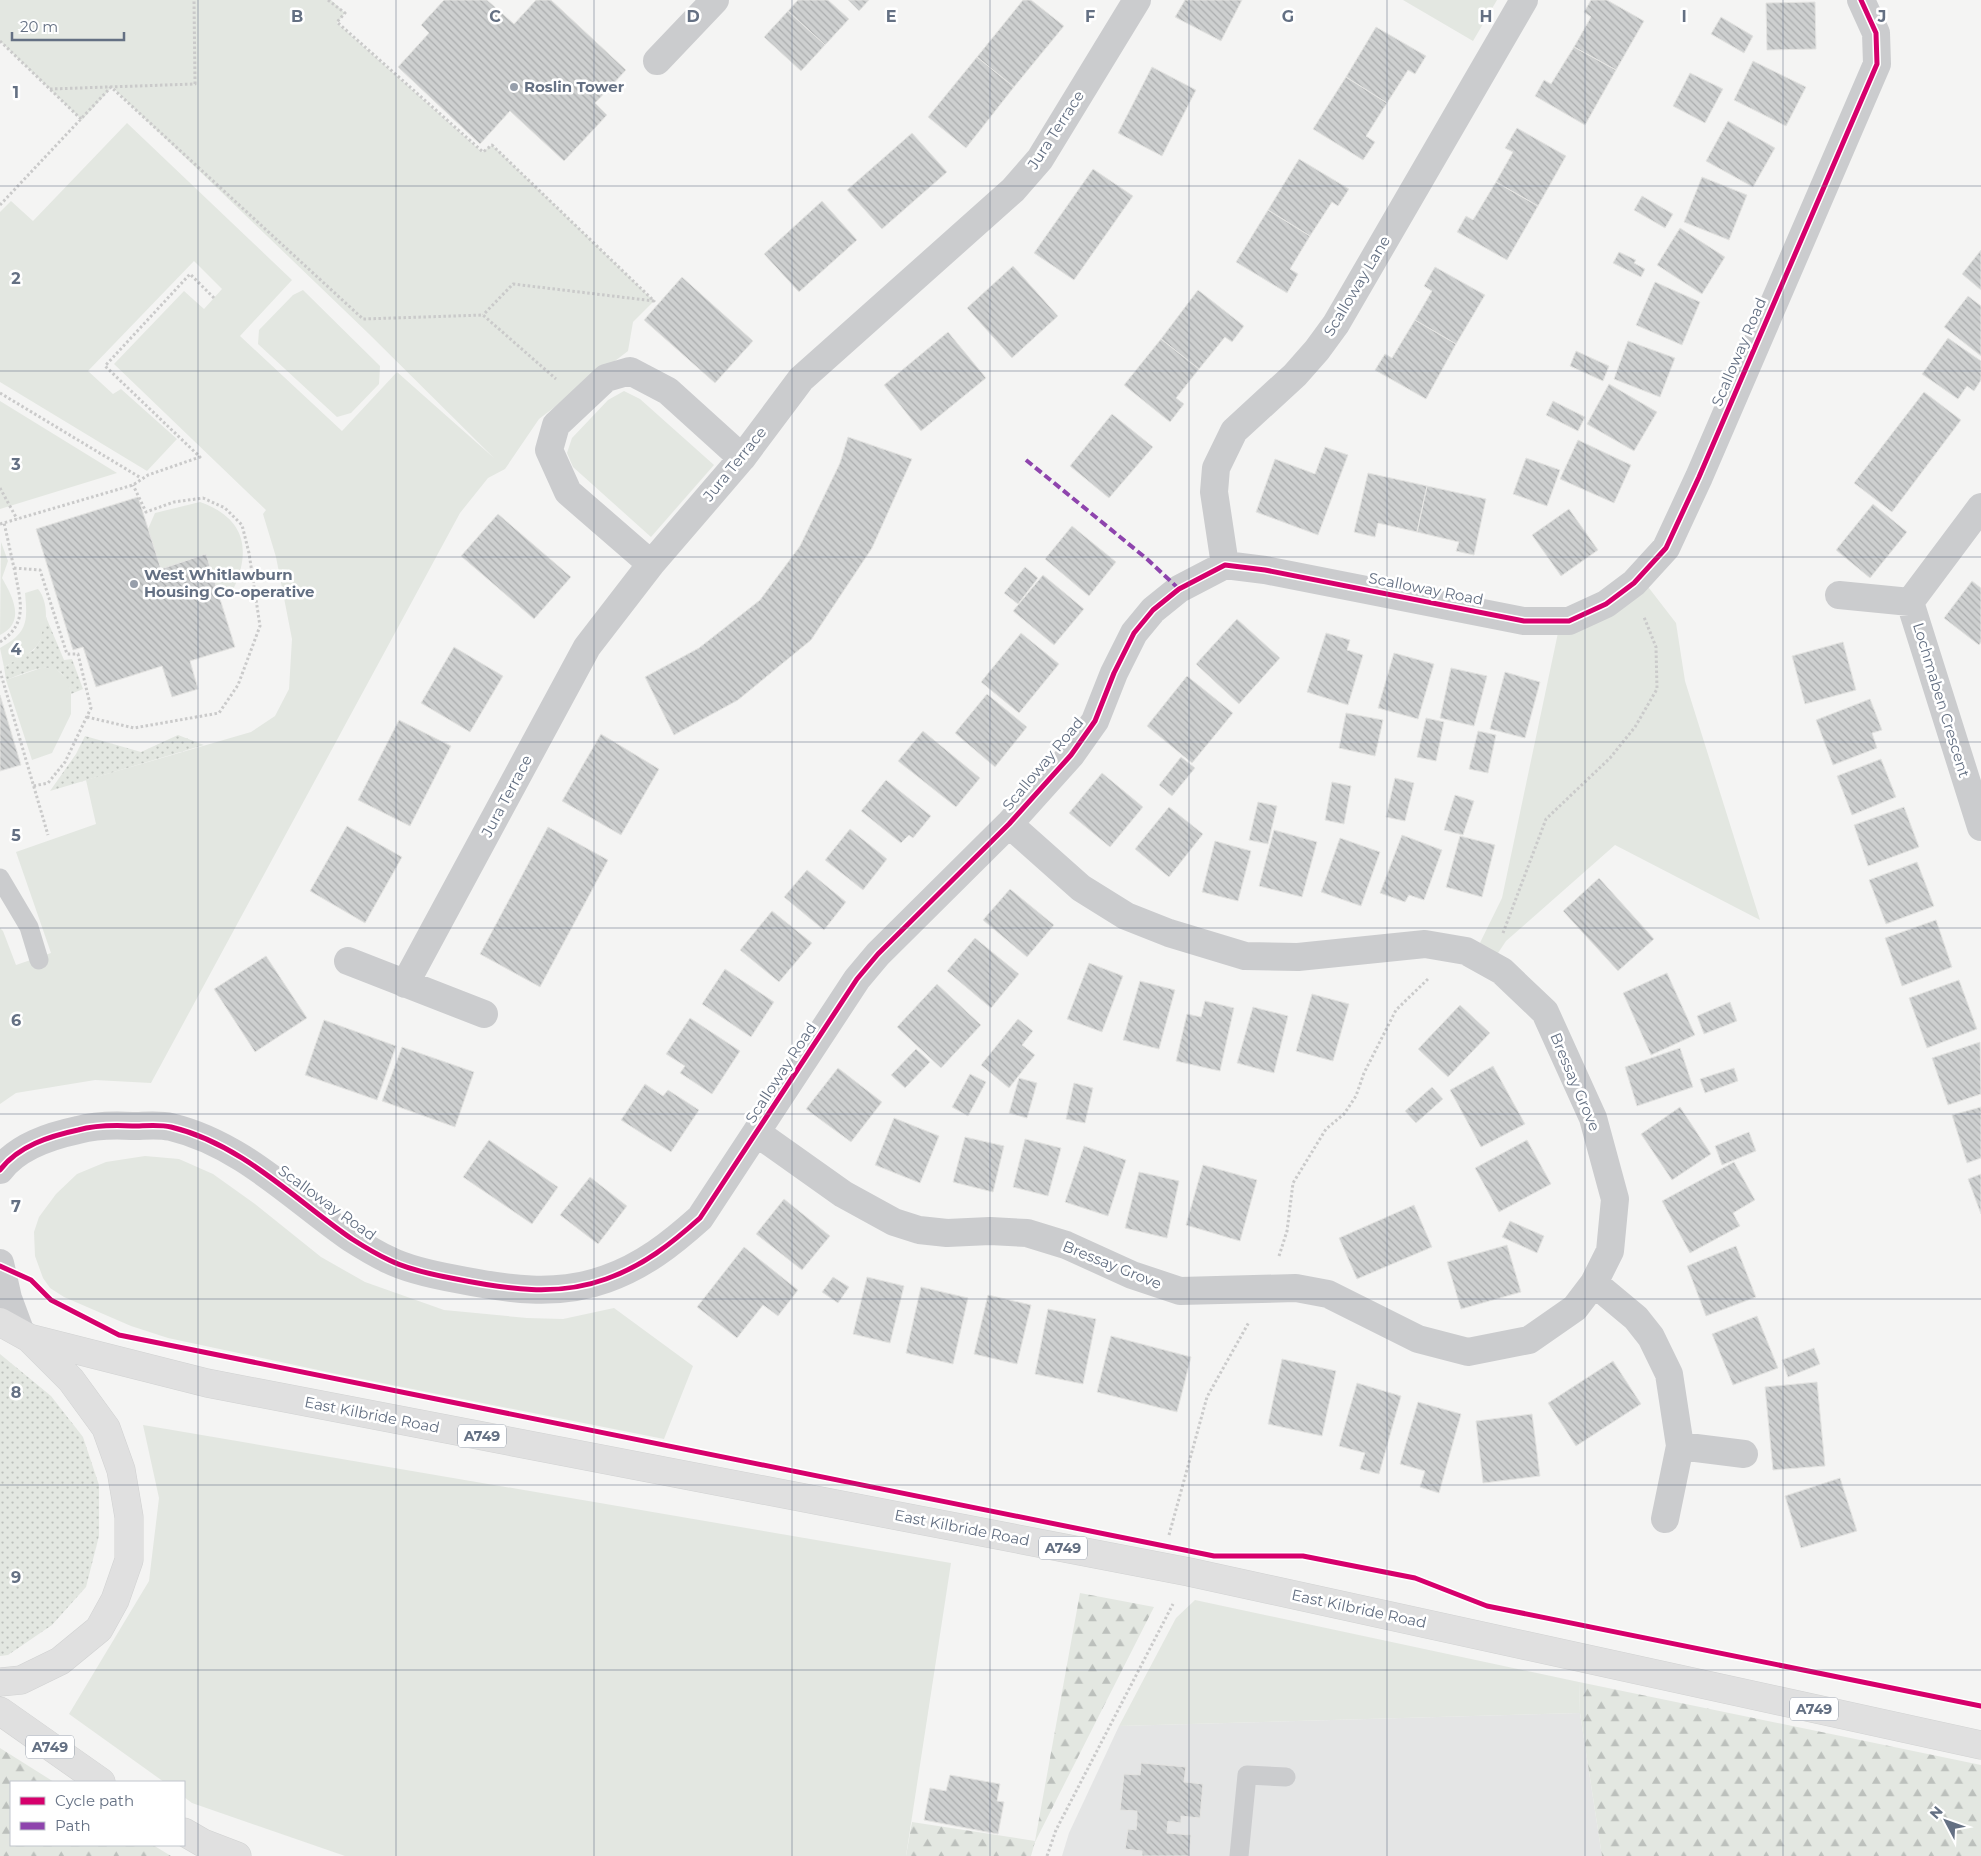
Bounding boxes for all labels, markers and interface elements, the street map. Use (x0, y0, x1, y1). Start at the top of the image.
text: B (291, 7, 303, 26)
text: C (489, 7, 501, 26)
text: D (686, 7, 700, 26)
text: E (886, 7, 896, 26)
text: F (1085, 7, 1095, 26)
text: G (1282, 7, 1294, 26)
text: H (1480, 7, 1492, 26)
text: I (1681, 7, 1687, 26)
text: J (1877, 7, 1886, 26)
scale bar (12, 10, 125, 42)
text: 20 m (20, 17, 58, 36)
place label: Roslin Tower (524, 77, 625, 96)
marker: Roslin Tower (508, 81, 520, 93)
text: 1 (13, 83, 19, 102)
street label: Jura Terrace (1023, 87, 1088, 174)
street label: Scalloway Lane (1319, 232, 1394, 340)
text: 2 (11, 269, 21, 288)
street label: Scalloway Road (1707, 294, 1770, 409)
street label: Jura Terrace (698, 423, 770, 505)
text: 3 (10, 455, 21, 474)
place label: West Whitlawburn Housing Co-operative (144, 565, 314, 601)
street label: Scalloway Road (1367, 568, 1485, 609)
marker: West Whitlawburn Housing Co-operative (128, 578, 140, 590)
street label: Lochmaben Crescent (1909, 620, 1974, 780)
text: 4 (10, 640, 22, 659)
street label: Scalloway Road (998, 713, 1087, 814)
street label: Jura Terrace (477, 752, 536, 841)
text: 5 (11, 826, 21, 845)
text: 6 (11, 1011, 21, 1030)
street label: Scalloway Road (741, 1019, 820, 1127)
street label: Bressay Grove (1546, 1030, 1605, 1134)
street label: Scalloway Road (275, 1161, 380, 1245)
text: 7 (11, 1197, 21, 1216)
street label: Bressay Grove (1060, 1236, 1164, 1293)
text: 8 (11, 1383, 21, 1402)
street label: East Kilbride Road (303, 1392, 441, 1437)
road number: A749 (458, 1424, 506, 1448)
street label: East Kilbride Road (893, 1505, 1031, 1550)
road number: A749 (1039, 1536, 1087, 1560)
text: 9 (11, 1568, 21, 1587)
street label: East Kilbride Road (1290, 1585, 1428, 1632)
road number: A749 (1790, 1698, 1838, 1720)
road number: A749 (26, 1735, 74, 1758)
legend (10, 1781, 185, 1846)
text: Cycle path (55, 1791, 134, 1810)
north arrow (1921, 1796, 1971, 1846)
text: N (1926, 1802, 1947, 1823)
text: Path (55, 1816, 91, 1835)

